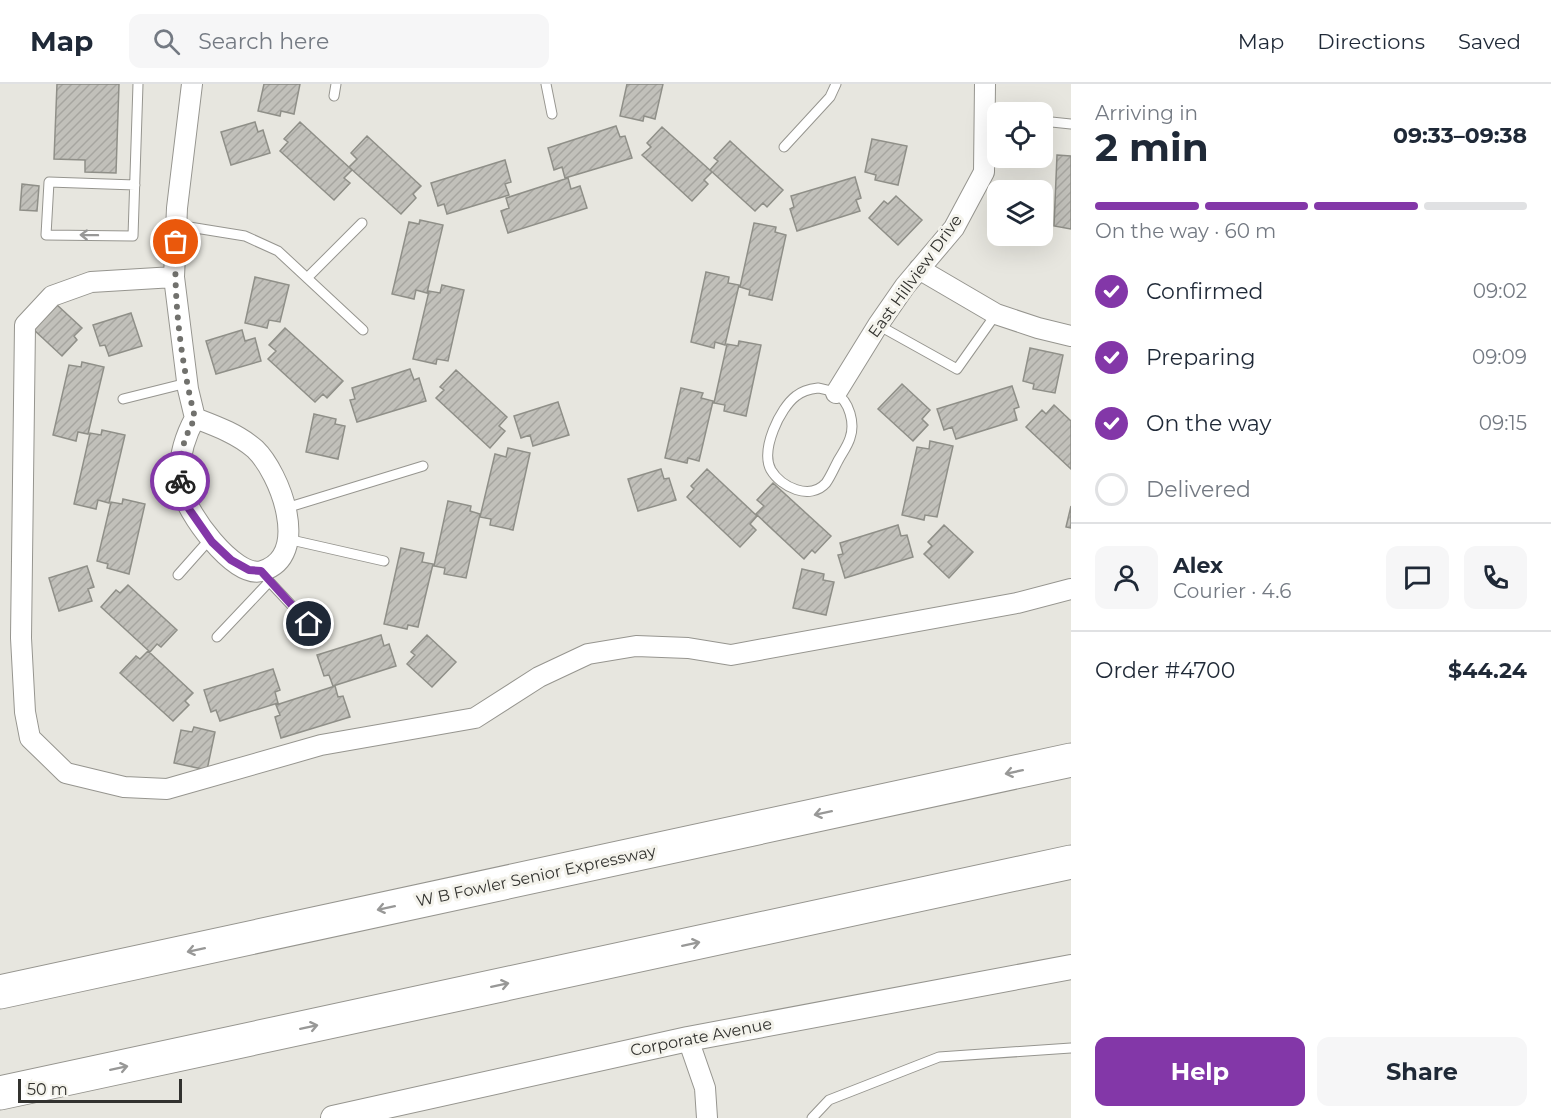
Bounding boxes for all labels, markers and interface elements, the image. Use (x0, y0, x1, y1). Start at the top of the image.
search box (129, 14, 549, 68)
text: Map (30, 24, 93, 58)
icon: search (150, 25, 183, 58)
text: Search here (198, 28, 329, 55)
text: Map (1238, 29, 1284, 54)
text: Directions (1317, 29, 1425, 54)
text: Saved (1458, 29, 1521, 54)
text: Arriving in (1095, 101, 1198, 125)
map controls (987, 102, 1053, 246)
button: locate (987, 102, 1053, 168)
text: 09:33–09:38 (1393, 122, 1527, 149)
text: 2 min (1095, 123, 1209, 171)
button: layers (987, 180, 1053, 246)
street label: East Hillview Drive (864, 211, 966, 341)
pin (150, 216, 201, 267)
text: On the way · 60 m (1095, 219, 1276, 243)
icon: bag (159, 225, 192, 258)
one-way arrow (80, 230, 100, 241)
icon: check (1095, 275, 1128, 308)
text: Confirmed (1146, 278, 1263, 305)
text: 09:02 (1473, 279, 1527, 303)
icon: check (1095, 341, 1128, 374)
text: Preparing (1146, 344, 1255, 371)
text: 09:09 (1472, 345, 1527, 369)
icon: check (1095, 407, 1128, 440)
text: On the way (1146, 410, 1271, 437)
text: 09:15 (1479, 411, 1527, 435)
courier (150, 451, 210, 511)
icon: bike (164, 465, 197, 498)
text: Delivered (1146, 476, 1251, 503)
button: person (1095, 546, 1158, 609)
button: chat (1386, 546, 1449, 609)
button: phone (1464, 546, 1527, 609)
text: Alex (1173, 552, 1223, 579)
text: Courier · 4.6 (1173, 579, 1291, 603)
pin (283, 598, 334, 649)
icon: home (292, 607, 325, 640)
text: Order #4700 (1095, 657, 1235, 684)
text: $44.24 (1448, 657, 1527, 684)
one-way arrow (1005, 767, 1024, 778)
one-way arrow (814, 808, 833, 820)
street label: W B Fowler Senior Expressway (414, 841, 658, 911)
one-way arrow (377, 903, 397, 914)
one-way arrow (680, 938, 700, 949)
one-way arrow (187, 944, 206, 956)
one-way arrow (490, 979, 509, 991)
street label: Corporate Avenue (629, 1014, 773, 1060)
one-way arrow (300, 1020, 319, 1032)
button: Help (1095, 1037, 1305, 1106)
button: Share (1317, 1037, 1527, 1106)
one-way arrow (108, 1062, 128, 1073)
scale bar (18, 1076, 182, 1104)
text: 50 m (27, 1080, 68, 1099)

